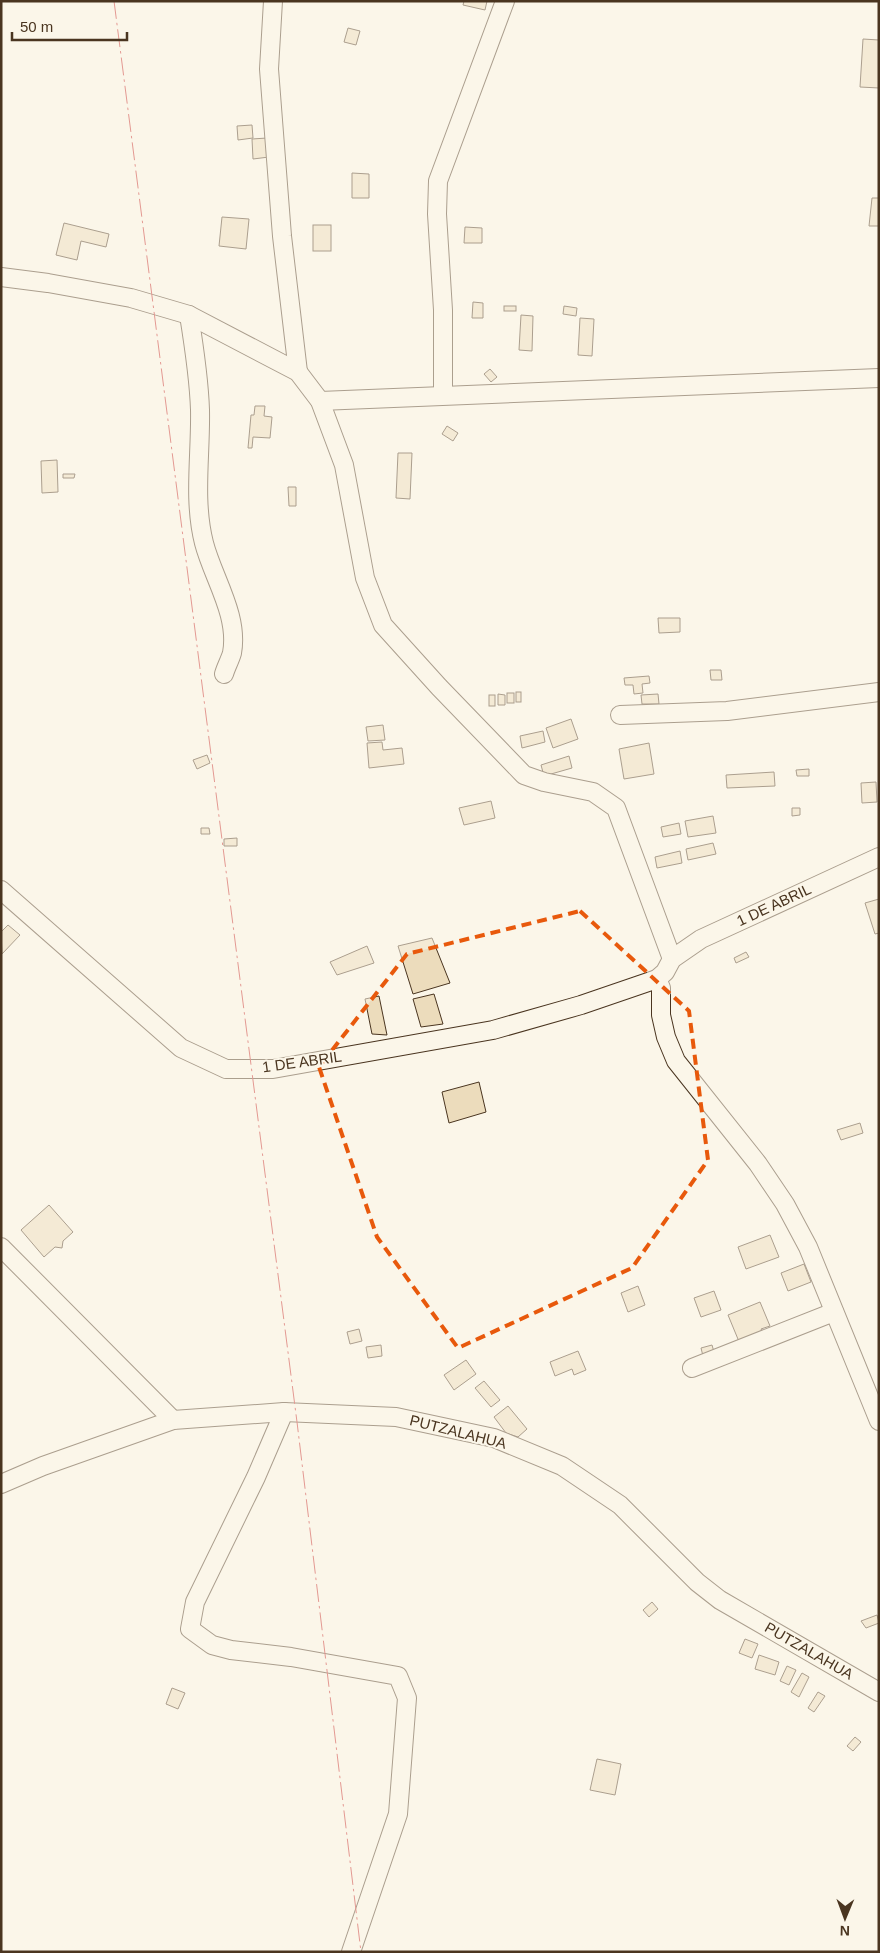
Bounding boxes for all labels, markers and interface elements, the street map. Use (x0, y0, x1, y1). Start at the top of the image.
scale bar (12, 10, 128, 42)
text: 50 m (20, 18, 53, 35)
street label: 1 DE ABRIL (734, 880, 814, 929)
street label: 1 DE ABRIL (261, 1048, 343, 1075)
street label: PUTZALAHUA (408, 1411, 508, 1452)
street label: PUTZALAHUA (762, 1618, 856, 1683)
north arrow (820, 1893, 870, 1943)
text: N (840, 1923, 850, 1939)

